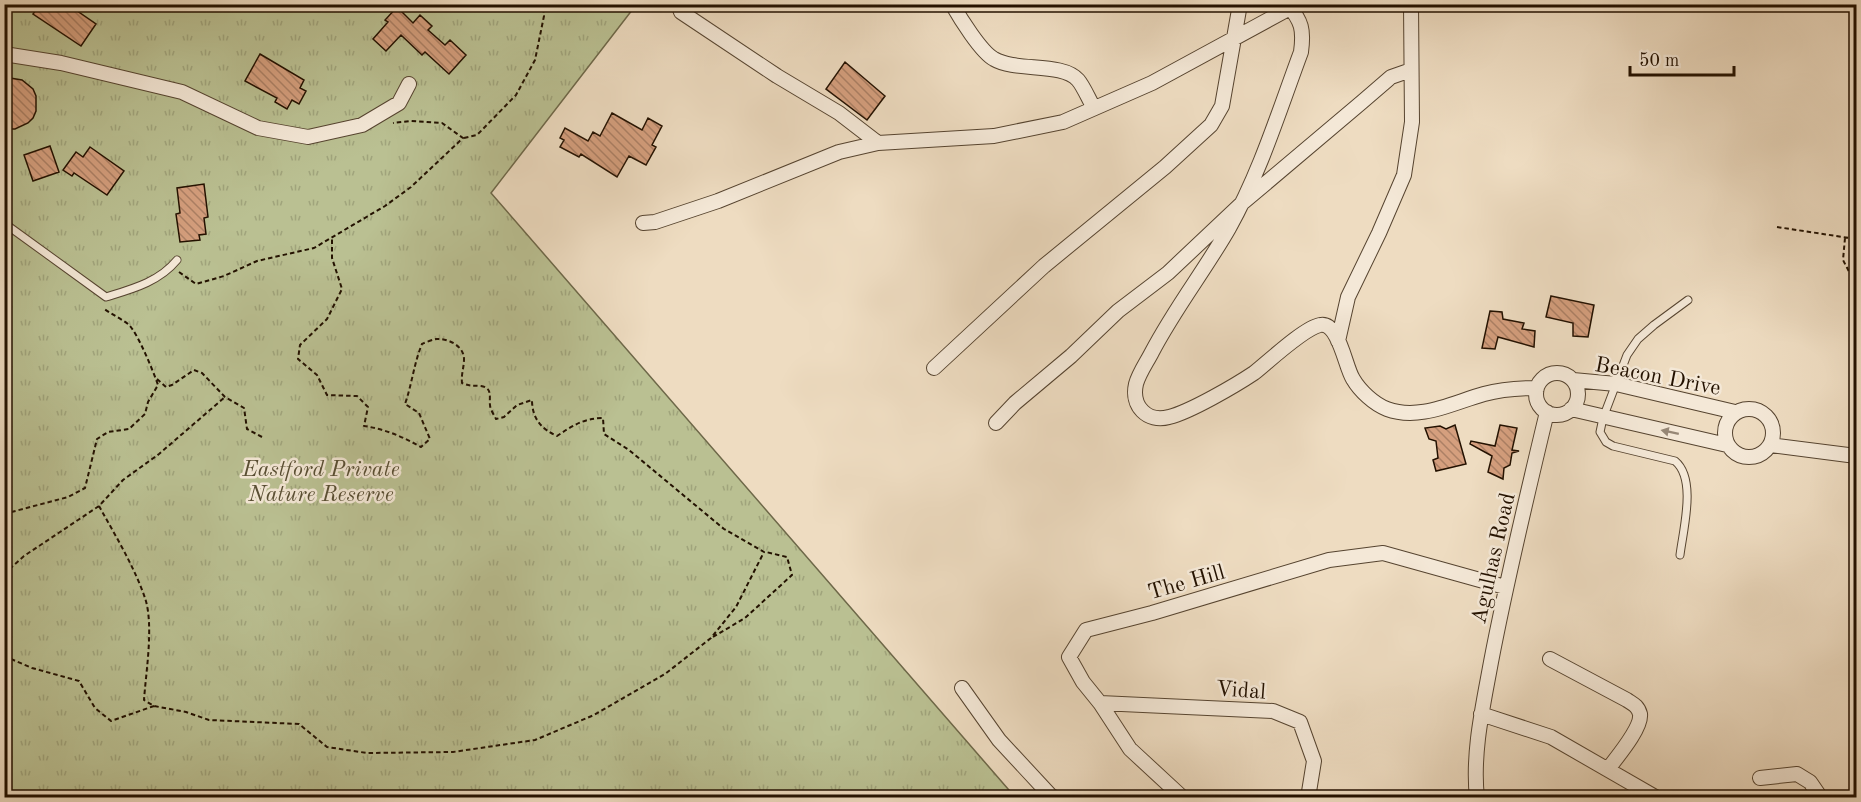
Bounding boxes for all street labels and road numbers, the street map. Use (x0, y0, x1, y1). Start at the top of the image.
street label: Beacon Drive (1593, 354, 1722, 400)
street label: Agulhas Road (1468, 491, 1520, 626)
street label: The Hill (1145, 561, 1228, 604)
street label: Vidal (1215, 678, 1267, 704)

